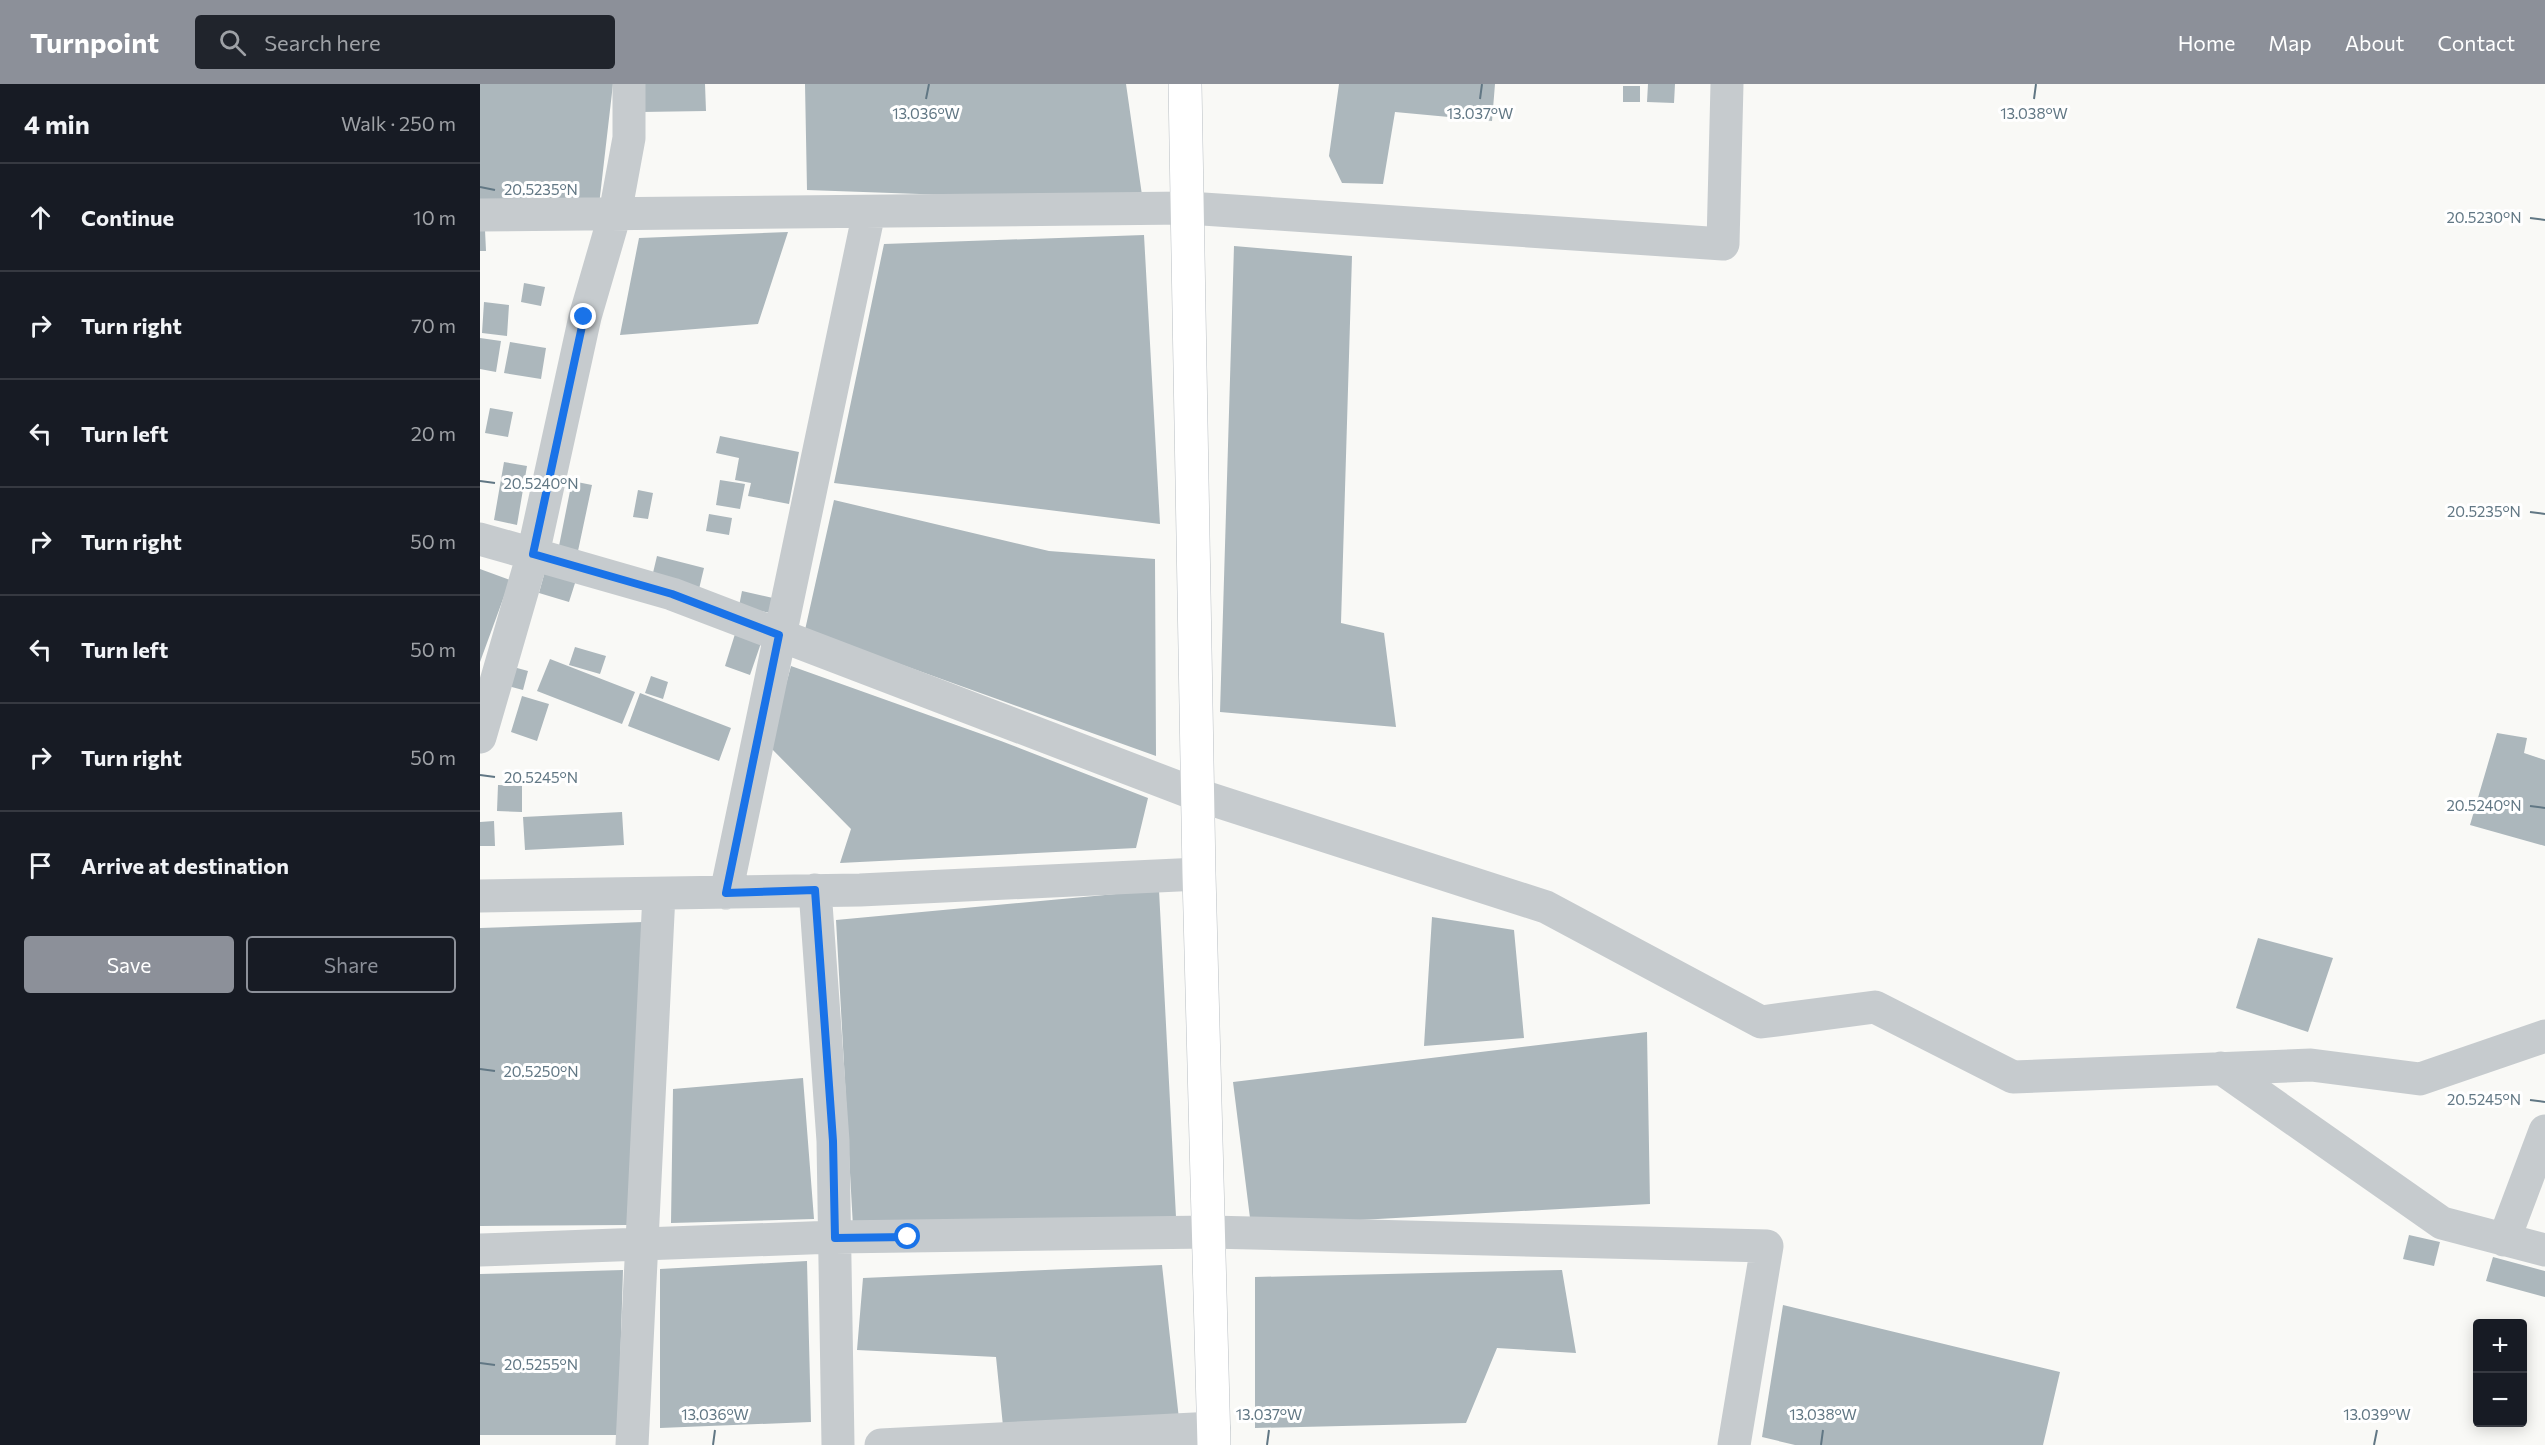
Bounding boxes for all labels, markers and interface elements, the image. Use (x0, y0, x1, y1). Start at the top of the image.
search box (195, 15, 615, 69)
text: Turnpoint (30, 25, 159, 59)
icon: search (216, 26, 249, 59)
text: Search here (264, 29, 381, 56)
text: Home (2178, 30, 2235, 55)
text: Map (2268, 30, 2312, 55)
text: About (2345, 30, 2404, 55)
text: Contact (2437, 30, 2515, 55)
text: 13.036°W (892, 104, 960, 122)
text: 13.037°W (1447, 104, 1513, 122)
text: 13.038°W (2000, 104, 2068, 122)
text: 4 min (24, 108, 90, 139)
text: Walk · 250 m (341, 111, 456, 135)
text: 20.5235°N (504, 180, 578, 198)
icon: ahead (24, 201, 57, 234)
text: Continue (81, 204, 174, 231)
text: 10 m (413, 205, 456, 229)
text: 20.5230°N (2447, 208, 2521, 226)
route end (570, 303, 596, 329)
icon: right (24, 309, 57, 342)
text: Turn right (81, 312, 182, 339)
text: 70 m (411, 313, 456, 337)
icon: left (24, 417, 57, 450)
text: Turn left (81, 420, 168, 447)
text: 20 m (411, 421, 456, 445)
text: 20.5240°N (503, 474, 579, 492)
text: 20.5235°N (2447, 502, 2521, 520)
icon: right (24, 525, 57, 558)
text: Turn right (81, 528, 182, 555)
text: 50 m (410, 529, 456, 553)
icon: left (24, 633, 57, 666)
text: Turn left (81, 636, 168, 663)
text: 50 m (410, 637, 456, 661)
icon: right (24, 741, 57, 774)
text: Turn right (81, 744, 182, 771)
text: 50 m (410, 745, 456, 769)
text: 20.5245°N (504, 768, 578, 786)
text: 20.5240°N (2446, 796, 2522, 814)
icon: arrive (24, 849, 57, 882)
text: Arrive at destination (81, 852, 289, 879)
button: Save (24, 936, 234, 993)
button: Share (246, 936, 456, 993)
text: 20.5250°N (503, 1062, 579, 1080)
text: 20.5245°N (2447, 1090, 2521, 1108)
route start (894, 1223, 920, 1249)
map controls (2473, 1319, 2527, 1427)
button: + (2473, 1319, 2527, 1373)
text: 20.5255°N (504, 1355, 578, 1373)
button: − (2473, 1373, 2527, 1427)
text: 13.036°W (681, 1405, 749, 1423)
text: 13.037°W (1236, 1405, 1302, 1423)
text: 13.038°W (1789, 1405, 1857, 1423)
text: 13.039°W (2343, 1405, 2411, 1423)

